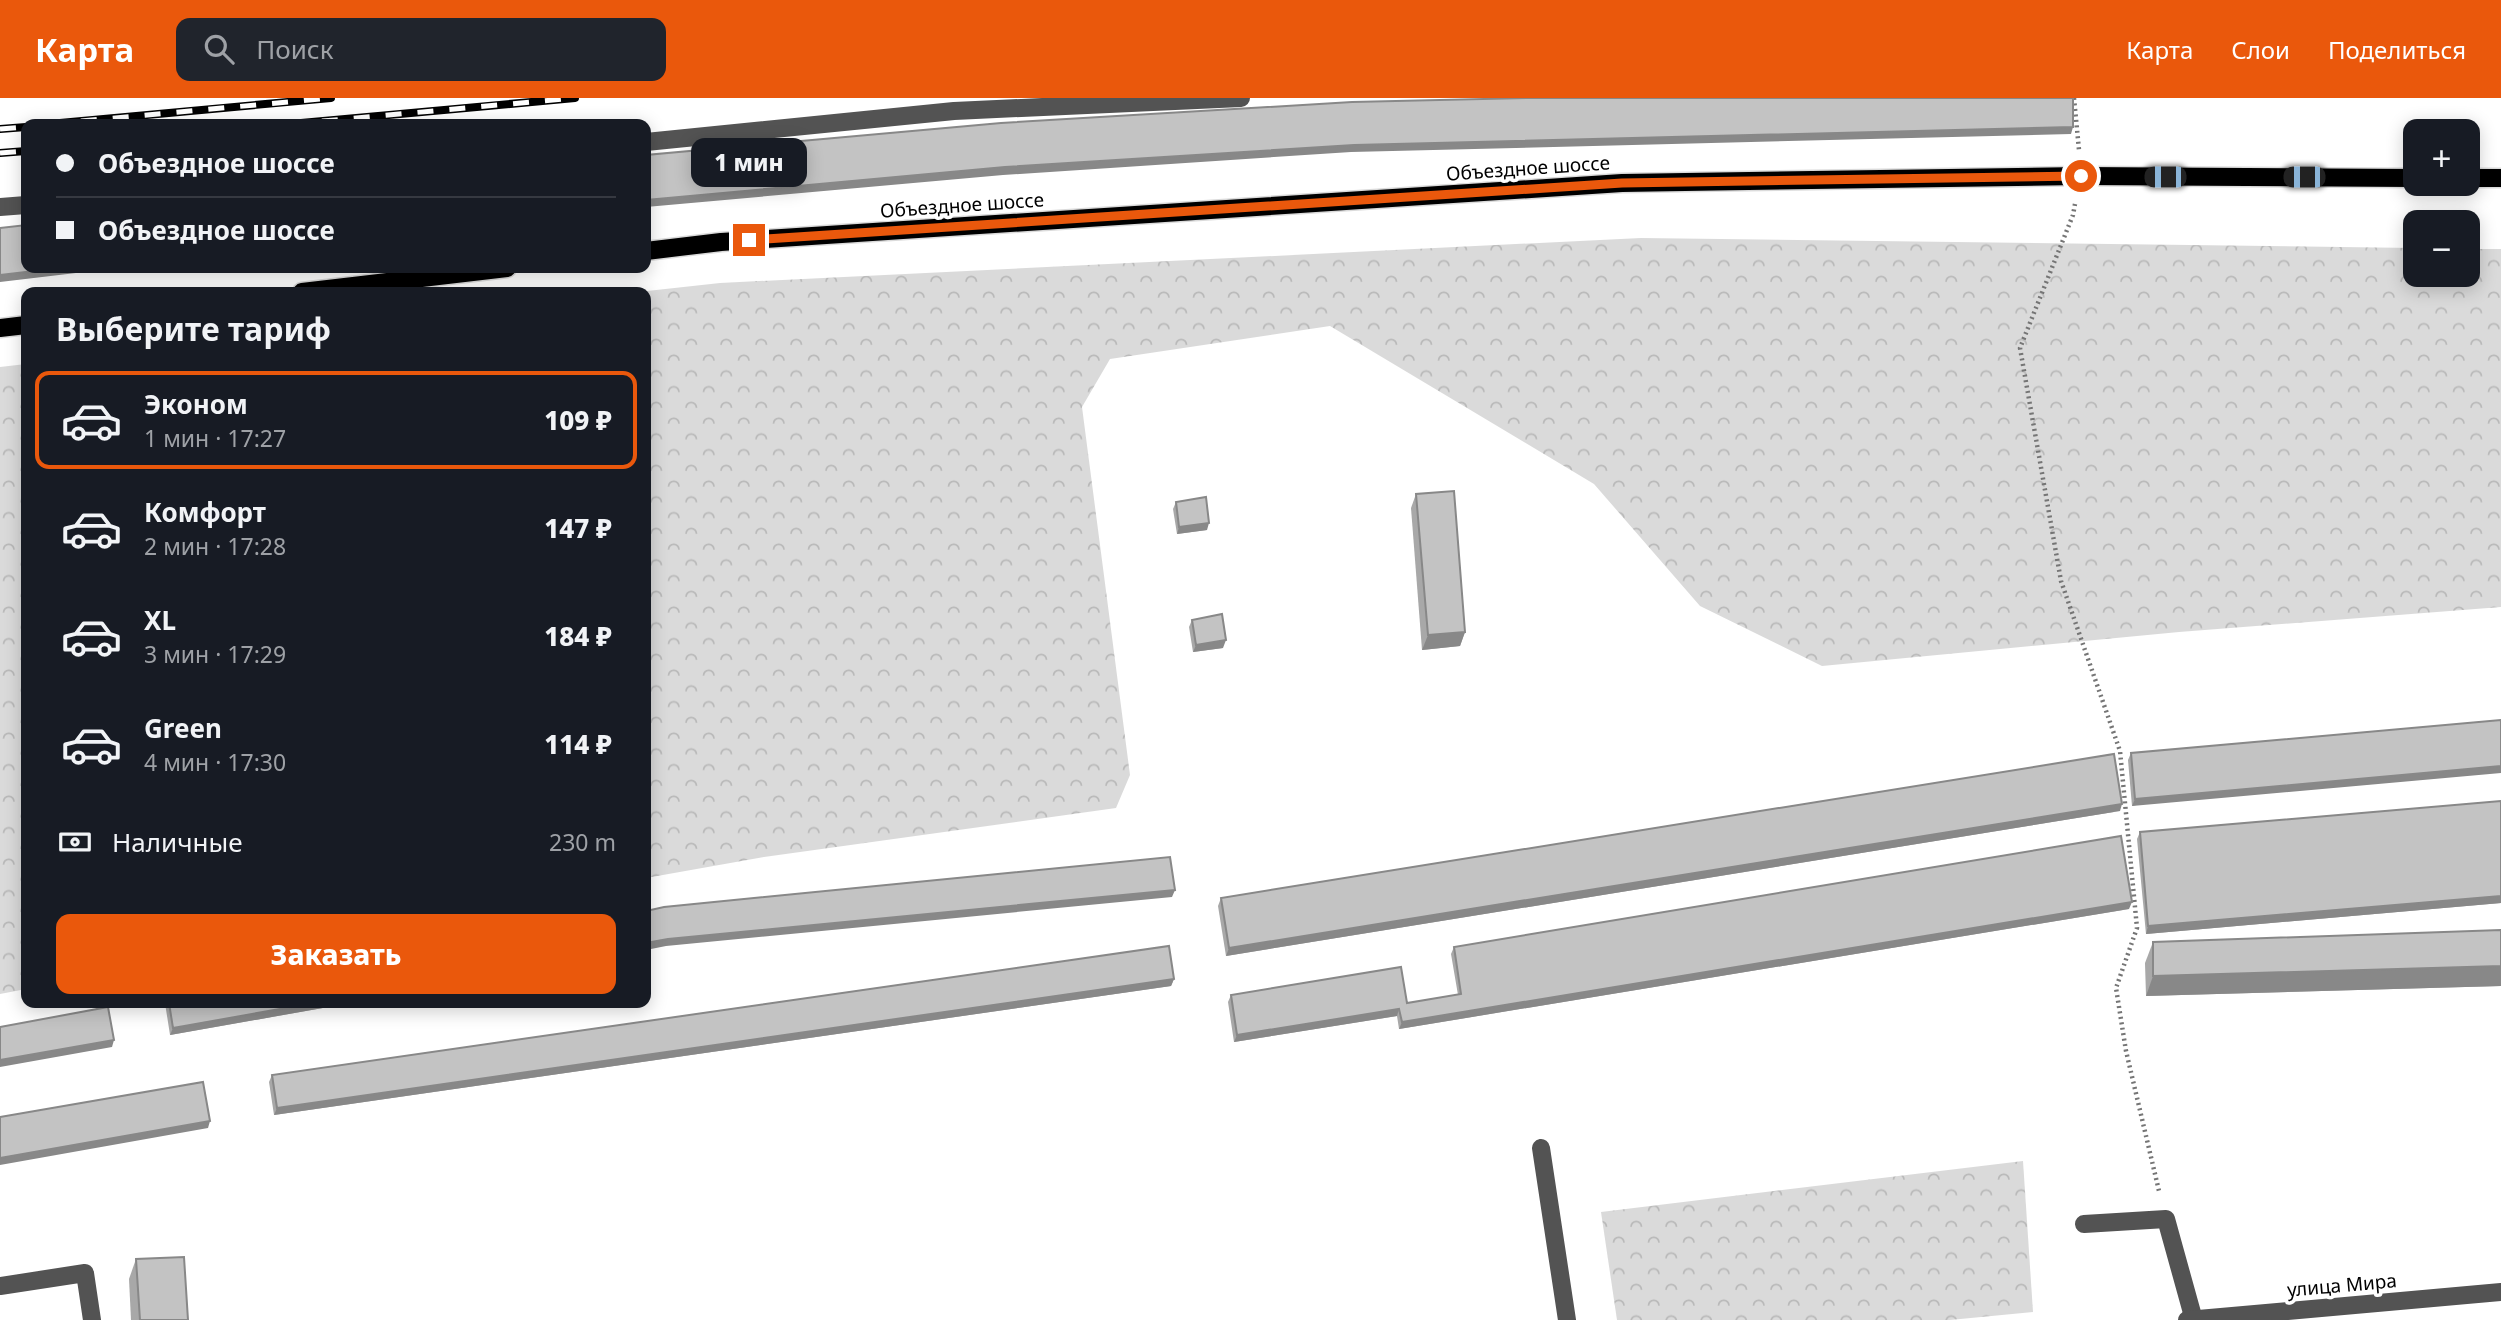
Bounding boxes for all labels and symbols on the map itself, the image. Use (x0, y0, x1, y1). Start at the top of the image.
callout: 1 мин (691, 138, 807, 188)
street label: Объездное шоссе (1445, 149, 1611, 187)
route start (2065, 160, 2097, 192)
car (2145, 167, 2187, 188)
car (2284, 167, 2326, 188)
street label: Объездное шоссе (879, 186, 1045, 224)
route end (733, 224, 765, 256)
street label: улица Мира (2286, 1267, 2398, 1303)

